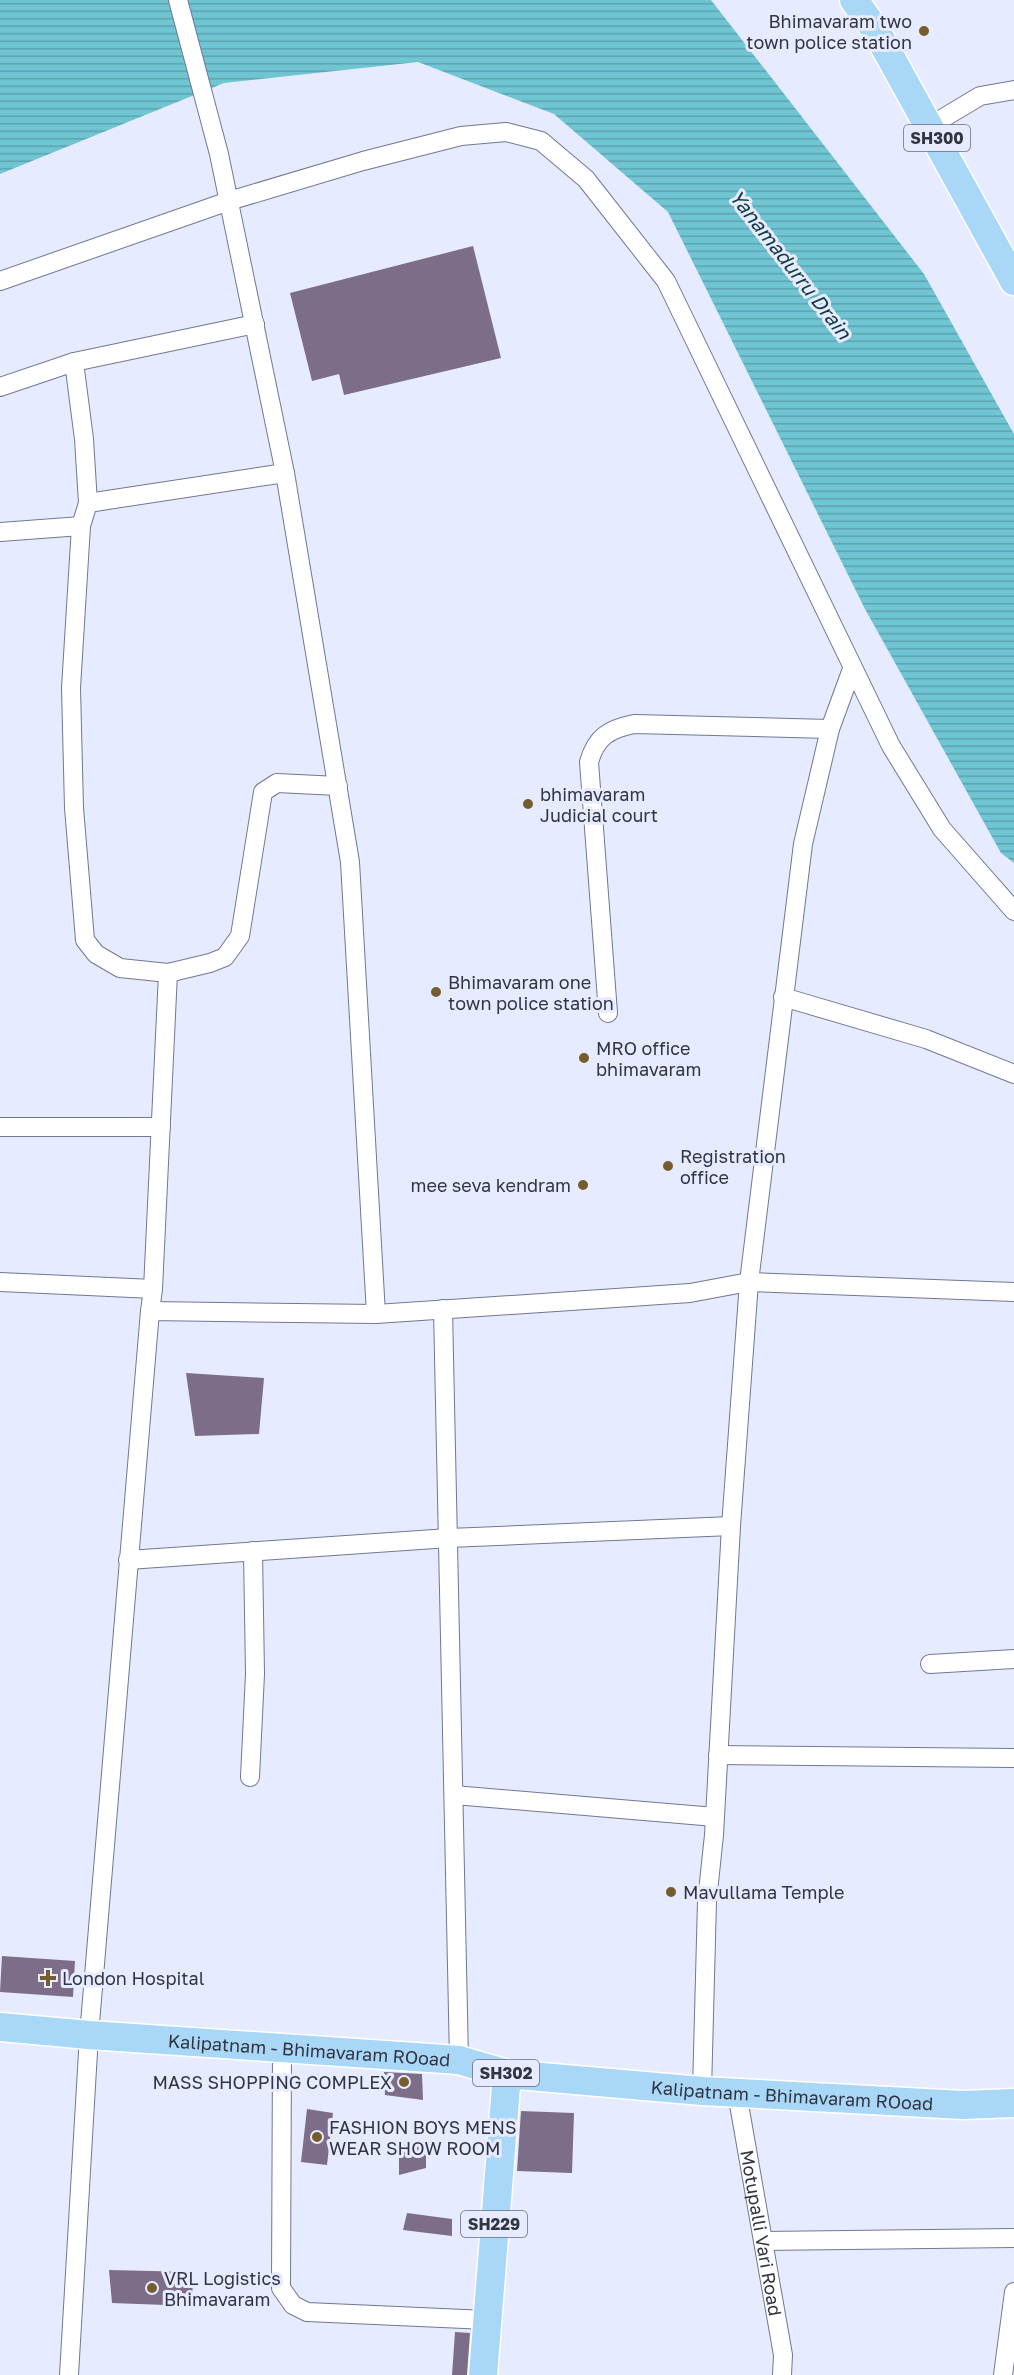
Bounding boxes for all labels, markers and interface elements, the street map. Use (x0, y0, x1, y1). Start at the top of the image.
place label: Bhimavaram two town police station (746, 10, 912, 53)
marker: Bhimavaram two town police station (917, 24, 931, 38)
road number: SH300 (904, 125, 970, 151)
water label: Yanamadurru Drain (725, 185, 857, 344)
place label: bhimavaram Judicial court (540, 783, 658, 826)
marker: bhimavaram Judicial court (521, 797, 535, 811)
place label: Bhimavaram one town police station (448, 971, 614, 1014)
marker: Bhimavaram one town police station (429, 985, 443, 999)
place label: MRO office bhimavaram (596, 1037, 701, 1080)
marker: MRO office bhimavaram (577, 1051, 591, 1065)
place label: Registration office (680, 1145, 786, 1188)
marker: Registration office (661, 1159, 675, 1173)
place label: mee seva kendram (411, 1174, 571, 1196)
marker: mee seva kendram (576, 1178, 590, 1192)
place label: Mavullama Temple (683, 1881, 845, 1903)
marker: Mavullama Temple (664, 1885, 678, 1899)
place label: London Hospital (62, 1967, 205, 1989)
marker: London Hospital (39, 1969, 57, 1987)
street label: Kalipatnam - Bhimavaram ROoad (167, 2029, 451, 2070)
road number: SH302 (473, 2060, 539, 2086)
place label: MASS SHOPPING COMPLEX (153, 2071, 392, 2093)
marker: MASS SHOPPING COMPLEX (397, 2075, 411, 2089)
street label: Kalipatnam - Bhimavaram ROoad (650, 2076, 934, 2114)
place label: FASHION BOYS MENS WEAR SHOW ROOM (329, 2116, 516, 2159)
marker: FASHION BOYS MENS WEAR SHOW ROOM (310, 2130, 324, 2144)
street label: Motupalli Vari Road (736, 2148, 787, 2318)
road number: SH229 (461, 2211, 527, 2237)
place label: VRL Logistics Bhimavaram (164, 2267, 281, 2310)
marker: VRL Logistics Bhimavaram (145, 2281, 159, 2295)

